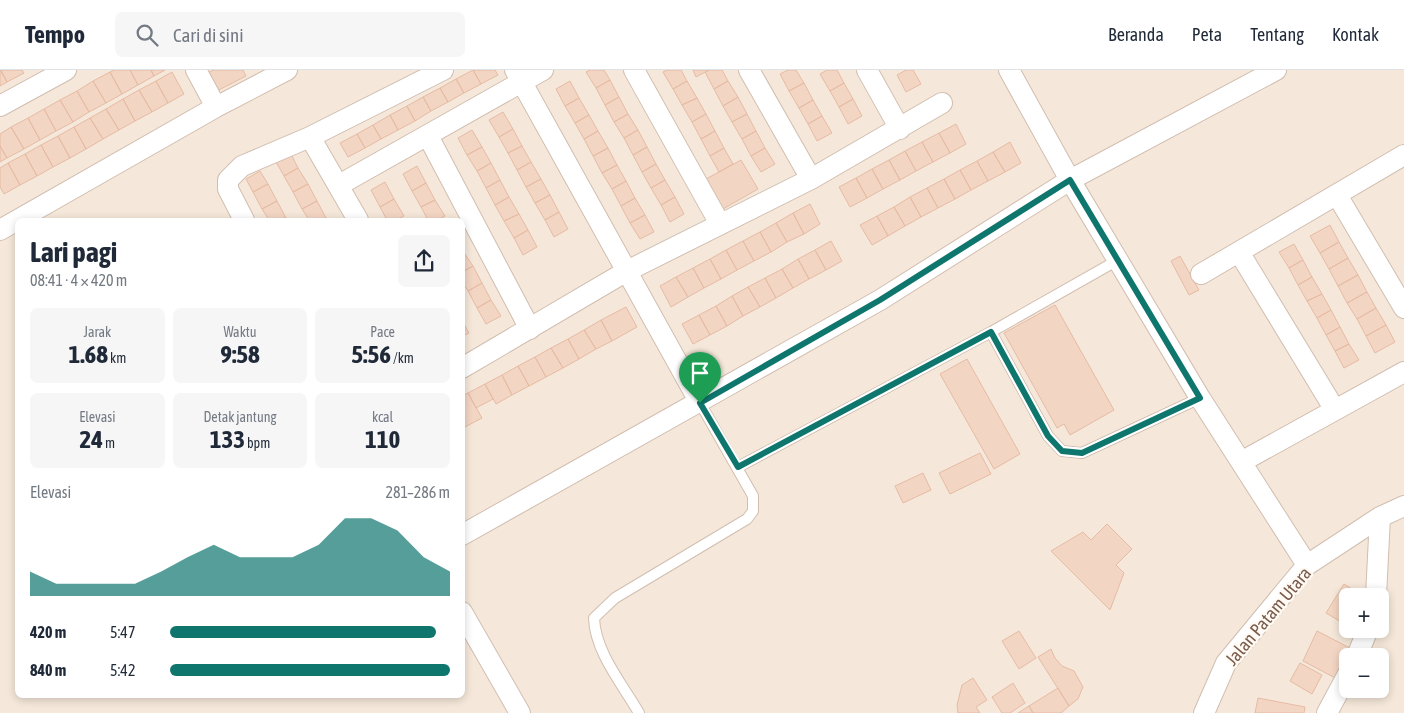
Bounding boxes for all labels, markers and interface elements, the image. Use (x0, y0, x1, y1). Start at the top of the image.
search box (115, 12, 465, 57)
text: Tempo (25, 21, 85, 48)
icon: search (133, 21, 161, 49)
text: Cari di sini (173, 24, 244, 46)
text: Beranda (1108, 24, 1164, 45)
text: Peta (1192, 24, 1222, 45)
text: Tentang (1250, 24, 1304, 45)
text: Kontak (1332, 24, 1379, 45)
button: share (398, 235, 450, 287)
text: Lari pagi (30, 236, 117, 268)
text: 08:41 · 4 × 420 m (30, 271, 127, 289)
text: Jarak (84, 324, 111, 340)
text: Waktu (223, 324, 257, 340)
text: Pace (370, 324, 395, 340)
text: 1.68 (68, 340, 108, 368)
text: 9:58 (220, 340, 260, 368)
text: 5:56 (351, 340, 391, 368)
text: km (108, 350, 126, 366)
text: /km (391, 350, 414, 366)
pin (679, 352, 721, 403)
icon: arrive (686, 359, 714, 387)
text: Elevasi (79, 409, 115, 425)
text: Detak jantung (204, 409, 276, 425)
text: kcal (372, 409, 393, 425)
text: 24 (80, 425, 103, 453)
text: 133 (210, 425, 245, 453)
text: 110 (365, 425, 400, 453)
text: m (103, 435, 115, 451)
text: bpm (245, 435, 270, 451)
text: Elevasi (30, 483, 71, 501)
text: 281–286 m (386, 483, 450, 501)
street label: Jalan Patam Utara (1221, 563, 1315, 669)
map controls (1339, 588, 1389, 698)
button: + (1339, 588, 1389, 638)
text: 420 m (30, 623, 66, 641)
text: 5:47 (110, 623, 135, 641)
button: − (1339, 648, 1389, 698)
text: 840 m (30, 661, 66, 679)
text: 5:42 (110, 661, 135, 679)

